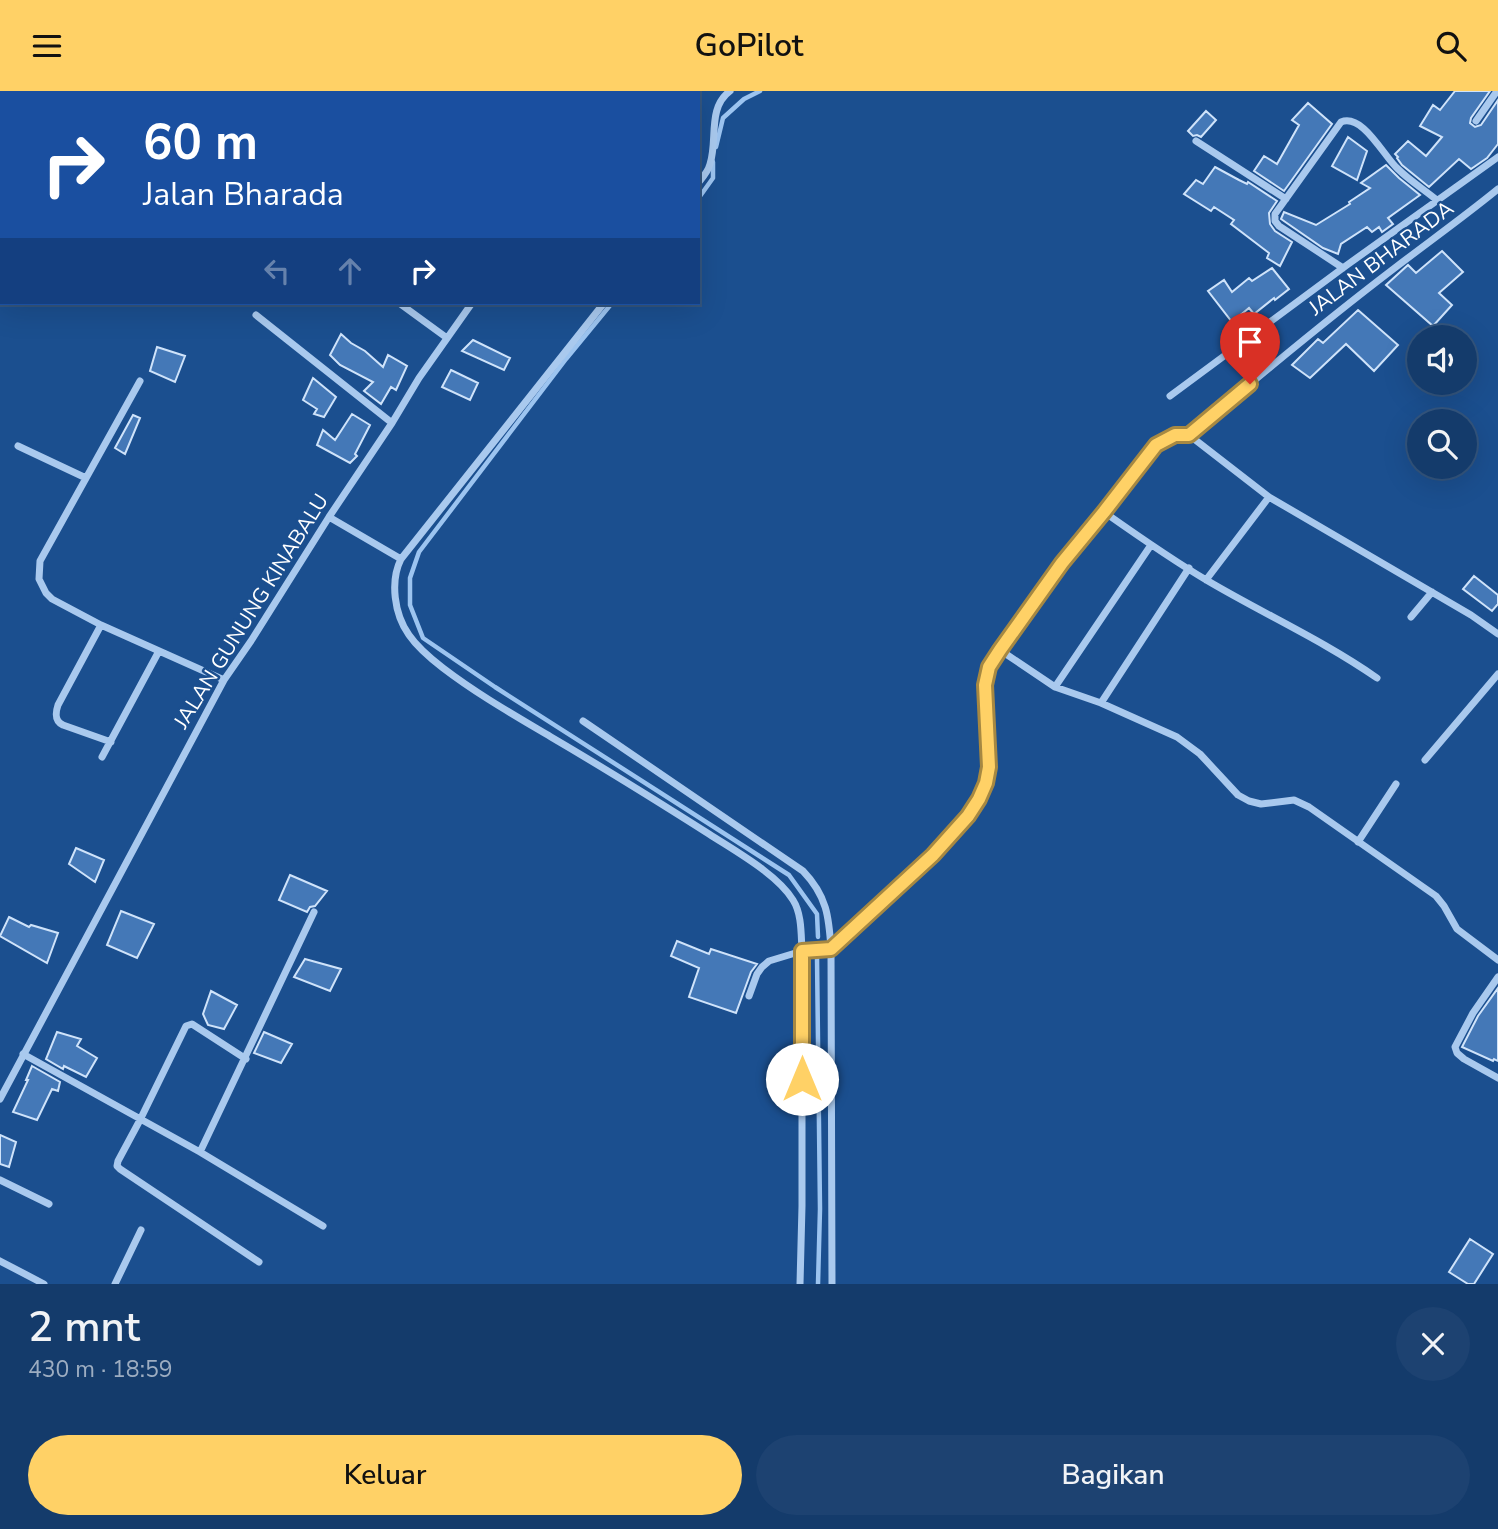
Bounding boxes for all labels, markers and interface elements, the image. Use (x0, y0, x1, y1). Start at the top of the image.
text: GoPilot (694, 24, 804, 67)
icon: menu (28, 27, 66, 65)
icon: search (1432, 27, 1470, 65)
text: 60 m (143, 109, 258, 176)
icon: right (28, 119, 119, 210)
text: Jalan Bharada (143, 173, 344, 216)
street label: JALAN BHARADA (1302, 194, 1459, 322)
icon: left (258, 252, 296, 290)
icon: ahead (331, 252, 369, 290)
icon: right (404, 252, 442, 290)
pin (1220, 312, 1280, 384)
icon: arrive (1231, 323, 1269, 361)
map controls (1407, 325, 1477, 479)
button: sound (1407, 325, 1477, 395)
button: search (1407, 409, 1477, 479)
street label: JALAN GUNUNG KINABALU (167, 488, 335, 734)
position arrow (765, 1042, 839, 1116)
text: 2 mnt (28, 1299, 140, 1356)
button: close (1396, 1307, 1470, 1381)
text: 430 m · 18:59 (28, 1354, 173, 1385)
button: Keluar (28, 1435, 742, 1515)
button: Bagikan (756, 1435, 1470, 1515)

